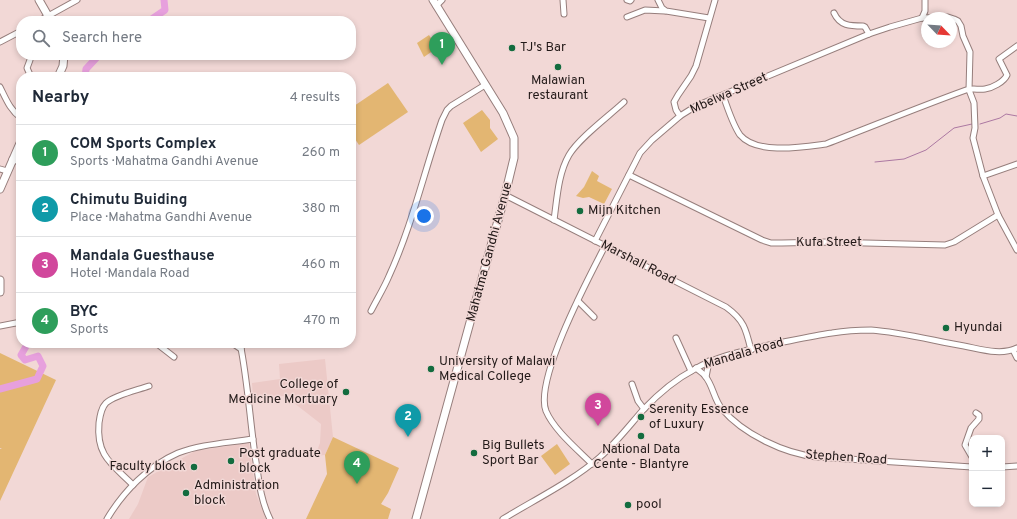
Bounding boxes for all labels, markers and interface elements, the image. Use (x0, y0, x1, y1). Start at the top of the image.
north arrow (921, 12, 957, 48)
search box (16, 16, 356, 60)
icon: search (30, 27, 52, 49)
text: Search here (62, 29, 142, 48)
pin: 1 (429, 32, 455, 65)
place label: TJ's Bar (520, 40, 566, 56)
marker: TJ's Bar (507, 43, 517, 53)
marker: Malawian restaurant (553, 62, 563, 72)
street label: Mbelwa Street (688, 70, 770, 118)
place label: Malawian restaurant (528, 73, 588, 104)
text: Nearby (32, 87, 89, 109)
text: 4 results (290, 90, 340, 106)
text: COM Sports Complex (70, 135, 216, 154)
text: 1 (42, 145, 48, 161)
text: 260 m (302, 145, 340, 161)
text: Sports · Mahatma Gandhi Avenue (70, 154, 258, 170)
street label: Mahatma Gandhi Avenue (464, 181, 516, 323)
text: Chimutu Buiding (70, 191, 187, 210)
text: 2 (41, 201, 49, 217)
text: 380 m (302, 201, 340, 217)
place label: Mijn Kitchen (588, 203, 661, 219)
your location (414, 206, 434, 226)
marker: Mijn Kitchen (575, 206, 585, 216)
text: Place · Mahatma Gandhi Avenue (70, 210, 252, 226)
street label: Kufa Street (796, 235, 862, 251)
street label: Marshall Road (598, 237, 678, 289)
text: Mandala Guesthause (70, 247, 215, 266)
text: 3 (41, 257, 49, 273)
text: 460 m (302, 257, 340, 273)
text: Hotel · Mandala Road (70, 266, 190, 282)
text: BYC (70, 303, 98, 322)
text: 4 (41, 313, 49, 329)
text: 470 m (303, 313, 340, 329)
place label: Hyundai (954, 320, 1002, 336)
text: Sports (70, 322, 109, 338)
marker: Hyundai (941, 323, 951, 333)
street label: Mandala Road (702, 335, 786, 373)
place label: University of Malawi Medical College (439, 354, 555, 385)
marker: University of Malawi Medical College (426, 364, 436, 374)
place label: College of Medicine Mortuary (228, 377, 339, 408)
marker: College of Medicine Mortuary (341, 387, 351, 397)
pin: 3 (585, 393, 611, 426)
place label: Serenity Essence of Luxury (649, 402, 749, 433)
pin: 2 (395, 404, 421, 437)
marker: Serenity Essence of Luxury (636, 412, 646, 422)
marker: National Data Cente - Blantyre (636, 431, 646, 441)
map controls (969, 435, 1005, 507)
button: + (969, 435, 1005, 471)
place label: Big Bullets Sport Bar (482, 438, 545, 469)
place label: National Data Cente - Blantyre (593, 442, 689, 473)
place label: Post graduate block (239, 446, 321, 477)
street label: Stephen Road (805, 447, 887, 469)
marker: Big Bullets Sport Bar (469, 448, 479, 458)
pin: 4 (344, 451, 370, 484)
marker: Post graduate block (226, 456, 236, 466)
place label: Faculty block (109, 459, 186, 475)
marker: Faculty block (189, 462, 199, 472)
button: − (969, 471, 1005, 507)
place label: Administration block (194, 478, 279, 509)
marker: Administration block (181, 488, 191, 498)
place label: pool (636, 497, 662, 513)
marker: pool (623, 500, 633, 510)

